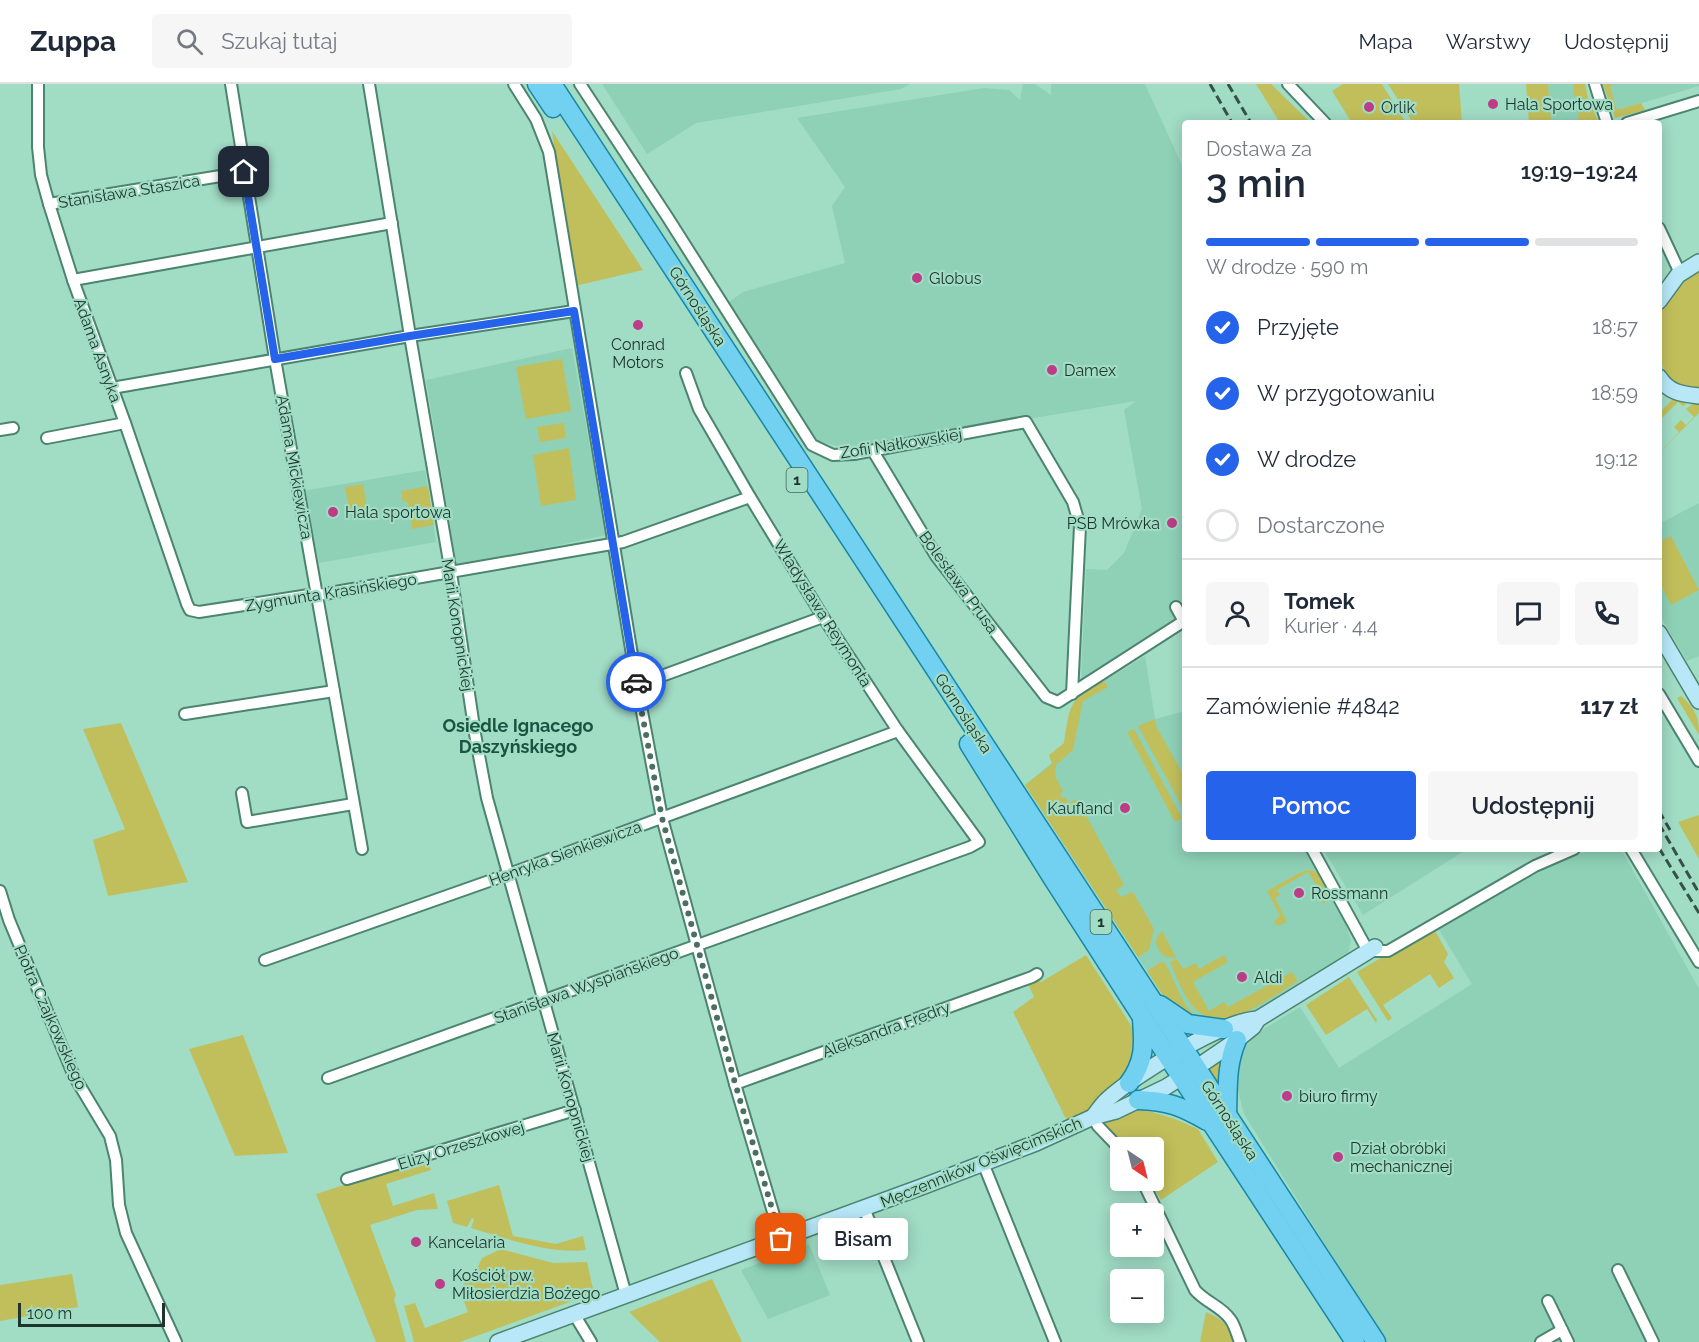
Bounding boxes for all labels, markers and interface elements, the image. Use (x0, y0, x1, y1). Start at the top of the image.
search box (152, 14, 572, 68)
text: Zuppa (30, 25, 116, 58)
icon: search (173, 25, 206, 58)
text: Szukaj tutaj (221, 28, 337, 54)
text: Mapa (1358, 29, 1413, 54)
text: Warstwy (1446, 29, 1531, 54)
text: Udostępnij (1564, 29, 1669, 54)
place label: Hala Sportowa (1505, 95, 1613, 114)
marker: Hala Sportowa (1486, 97, 1500, 111)
place label: Orlik (1381, 98, 1415, 117)
marker: Orlik (1362, 100, 1376, 114)
text: Dostawa za (1206, 137, 1312, 161)
pin (218, 146, 269, 197)
icon: home (227, 155, 260, 188)
text: 19:19–19:24 (1521, 158, 1638, 184)
text: 3 min (1206, 160, 1306, 206)
street label: Stanisława Staszica (57, 171, 201, 212)
text: W drodze · 590 m (1206, 255, 1368, 279)
street label: Górnośląska (665, 263, 730, 350)
place label: Globus (929, 269, 982, 288)
marker: Globus (910, 271, 924, 285)
street label: Adama Asnyka (70, 295, 125, 405)
icon: check (1206, 311, 1239, 344)
text: Przyjęte (1257, 314, 1339, 340)
text: 18:57 (1592, 315, 1638, 339)
marker: Conrad Motors (631, 318, 645, 332)
place label: Conrad Motors (611, 335, 665, 372)
place label: Damex (1064, 361, 1116, 380)
marker: Damex (1045, 363, 1059, 377)
icon: check (1206, 377, 1239, 410)
text: W przygotowaniu (1257, 380, 1435, 406)
text: 18:59 (1591, 381, 1638, 405)
street label: Adama Mickiewicza (272, 394, 317, 541)
street label: Zofii Nałkowskiej (839, 424, 963, 463)
icon: check (1206, 443, 1239, 476)
text: W drodze (1257, 446, 1356, 472)
text: 19:12 (1595, 447, 1638, 471)
road number: 1 (786, 468, 808, 492)
place label: Hala sportowa (345, 503, 451, 522)
marker: Hala sportowa (326, 505, 340, 519)
text: Dostarczone (1257, 512, 1385, 538)
place label: PSB Mrówka (1067, 514, 1160, 533)
marker: PSB Mrówka (1165, 516, 1179, 530)
street label: Bolesława Prusa (915, 527, 1002, 637)
street label: Władysława Reymonta (769, 536, 876, 691)
street label: Marii Konopnickiej (438, 557, 477, 693)
street label: Zygmunta Krasińskiego (244, 570, 418, 615)
button: person (1206, 582, 1269, 645)
button: chat (1497, 582, 1560, 645)
button: phone (1575, 582, 1638, 645)
text: Tomek (1284, 588, 1355, 614)
text: Kurier · 4.4 (1284, 614, 1378, 638)
courier (606, 652, 666, 712)
icon: car (620, 666, 653, 699)
street label: Górnośląska (931, 670, 996, 757)
text: Zamówienie #4842 (1206, 693, 1400, 719)
text: 117 zł (1580, 693, 1638, 719)
district label: Osiedle Ignacego Daszyńskiego (442, 715, 594, 757)
button: Pomoc (1206, 771, 1416, 840)
button: Udostępnij (1428, 771, 1638, 840)
place label: Kaufland (1047, 799, 1113, 818)
marker: Kaufland (1118, 801, 1132, 815)
street label: Henryka Sienkiewicza (486, 817, 644, 890)
place label: Rossmann (1311, 884, 1388, 903)
marker: Rossmann (1292, 886, 1306, 900)
road number: 1 (1090, 910, 1112, 934)
street label: Piotra Czajkowskiego (10, 942, 91, 1092)
street label: Stanisława Wyspiańskiego (491, 943, 681, 1028)
place label: Aldi (1254, 968, 1283, 987)
marker: Aldi (1235, 970, 1249, 984)
street label: Aleksandra Fredry (820, 997, 953, 1061)
street label: Marii Konopnickiej (543, 1030, 598, 1164)
street label: Górnośląska (1197, 1077, 1262, 1164)
place label: biuro firmy (1299, 1087, 1378, 1106)
marker: biuro firmy (1280, 1089, 1294, 1103)
street label: Męczenników Oświęcimskich (878, 1113, 1085, 1212)
street label: Elizy Orzeszkowej (396, 1117, 527, 1174)
north arrow (1110, 1137, 1164, 1191)
map controls (1110, 1137, 1164, 1323)
place label: Dział obróbki mechanicznej (1350, 1139, 1453, 1176)
marker: Dział obróbki mechanicznej (1331, 1150, 1345, 1164)
button: + (1110, 1203, 1164, 1257)
pin (755, 1213, 806, 1264)
callout: Bisam (817, 1218, 907, 1260)
icon: bag (764, 1222, 797, 1255)
text: Bisam (834, 1227, 892, 1251)
place label: Kancelaria (428, 1233, 505, 1252)
marker: Kancelaria (409, 1235, 423, 1249)
place label: Kościół pw. Miłosierdzia Bożego (452, 1266, 600, 1303)
button: − (1110, 1269, 1164, 1323)
marker: Kościół pw. Miłosierdzia Bożego (433, 1277, 447, 1291)
scale bar (18, 1300, 165, 1328)
text: 100 m (27, 1304, 72, 1323)

